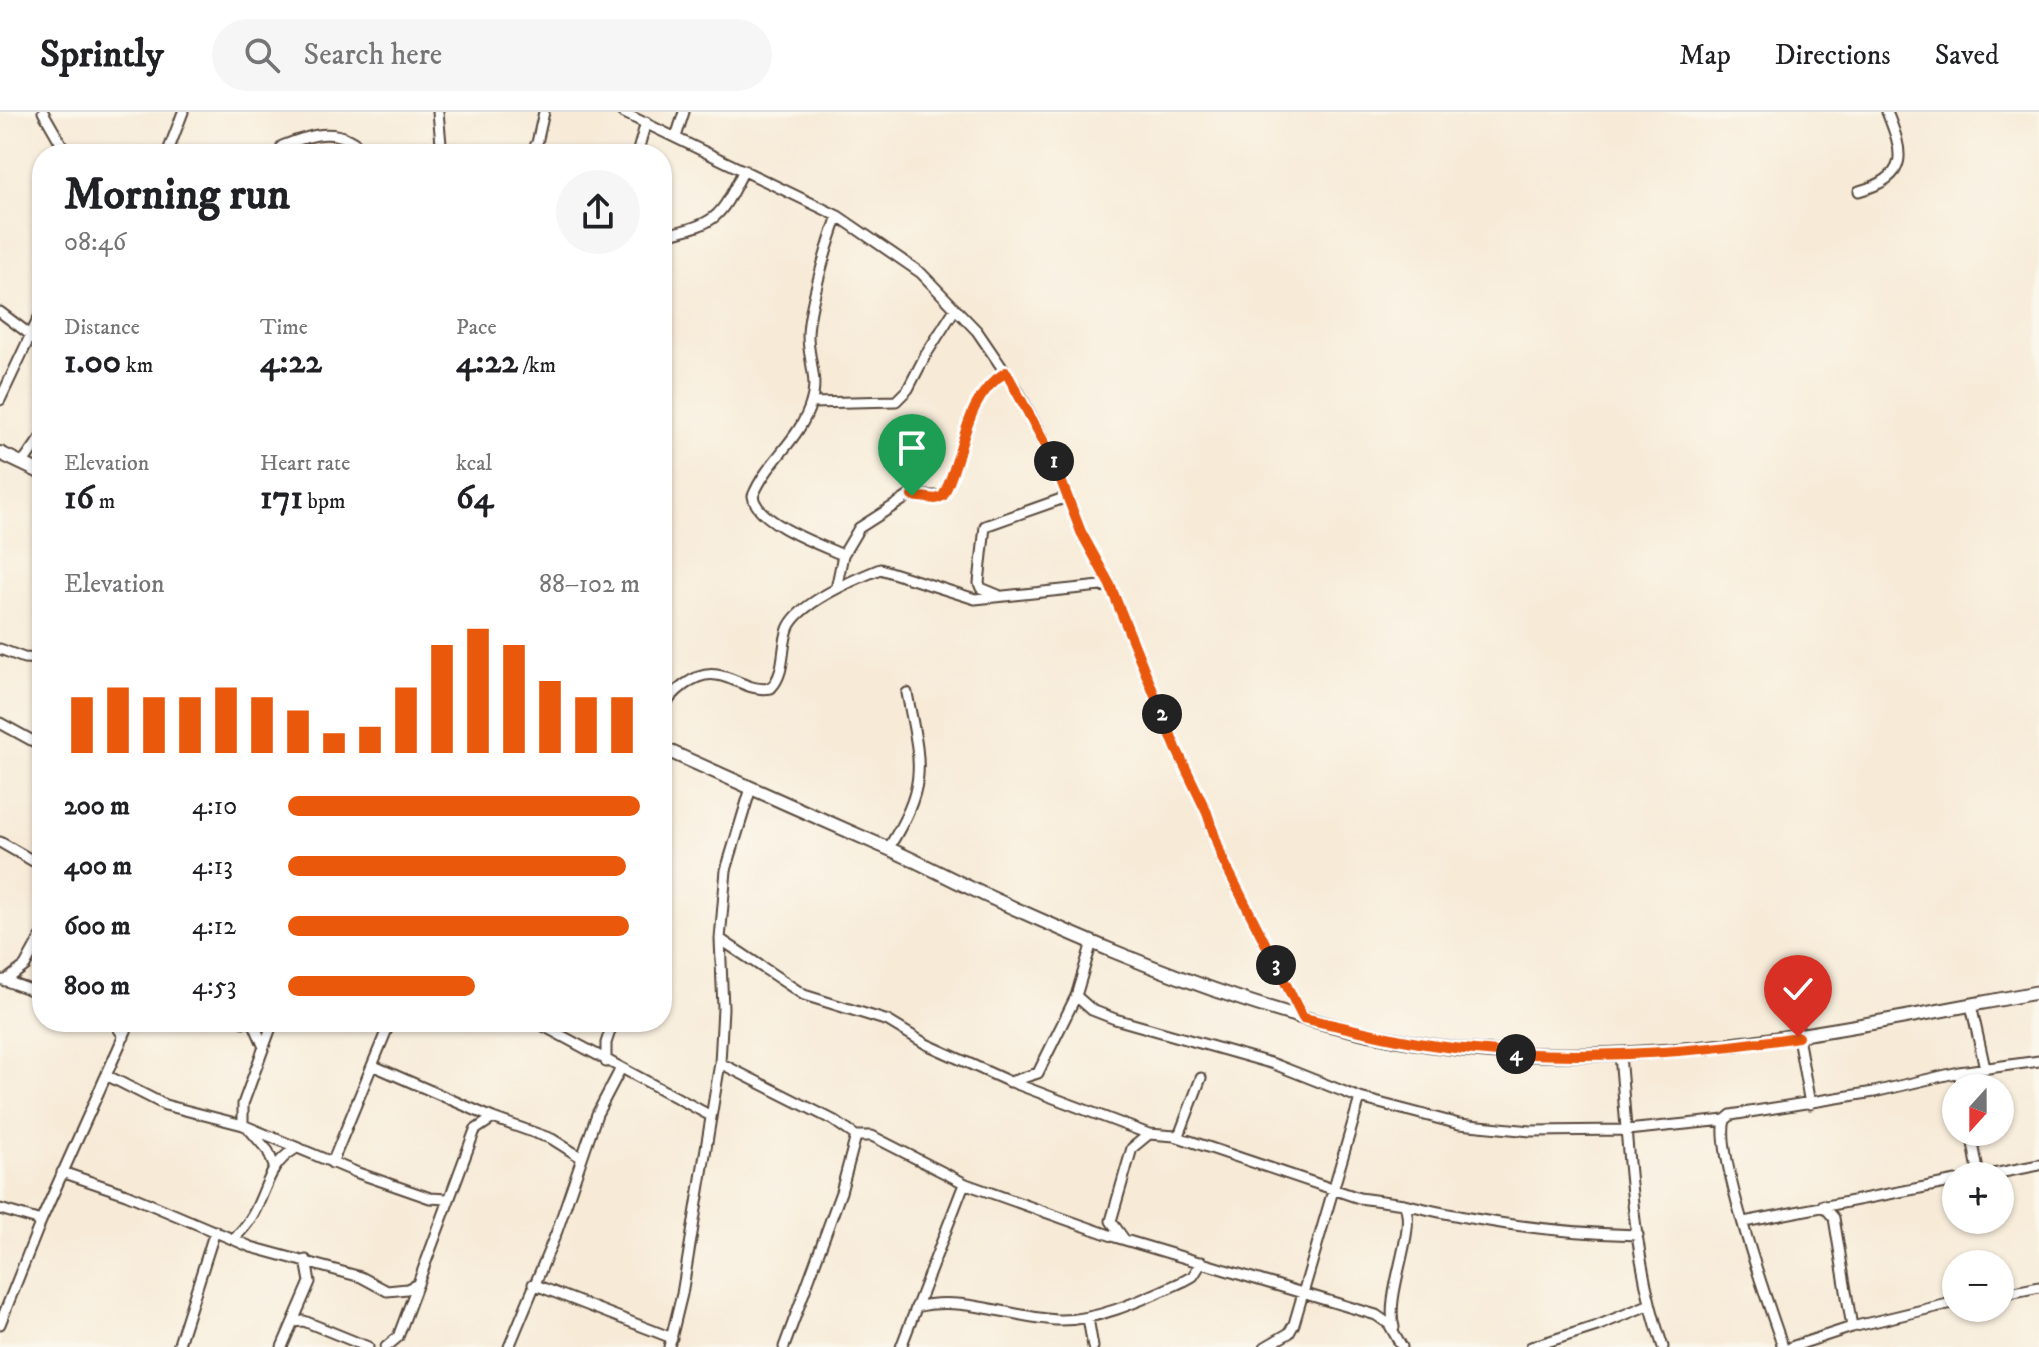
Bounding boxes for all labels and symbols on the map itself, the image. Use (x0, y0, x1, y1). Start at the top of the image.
pin (878, 414, 946, 496)
pin: 1 (1034, 441, 1074, 481)
pin: 2 (1142, 694, 1182, 734)
pin: 3 (1256, 945, 1296, 985)
pin (1764, 955, 1832, 1037)
pin: 4 (1496, 1034, 1536, 1074)
north arrow (1942, 1074, 2014, 1146)

